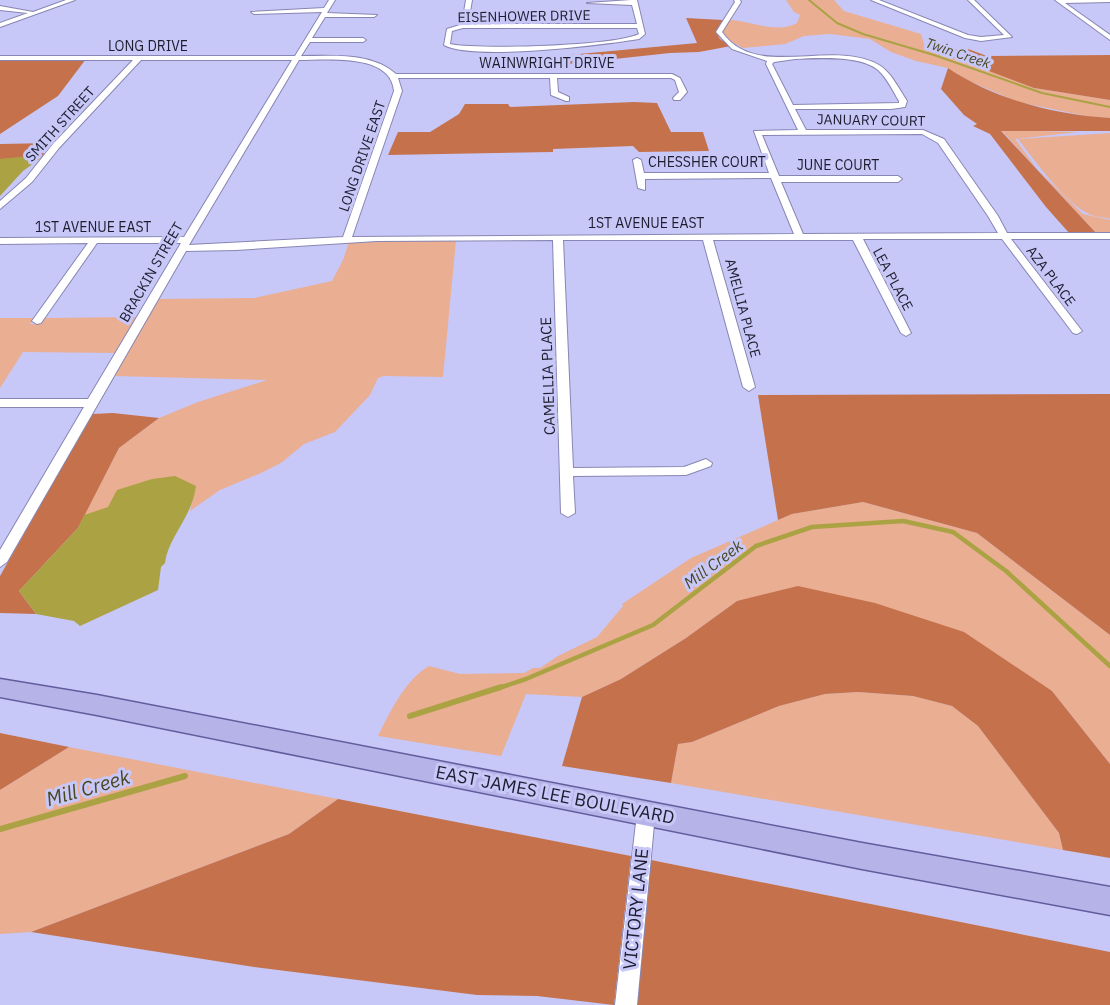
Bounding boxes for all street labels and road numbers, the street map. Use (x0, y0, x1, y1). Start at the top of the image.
street label: EISENHOWER DRIVE (457, 6, 591, 26)
street label: LONG DRIVE (108, 37, 188, 55)
street label: WAINWRIGHT DRIVE (479, 54, 615, 72)
street label: SMITH STREET (21, 83, 99, 165)
street label: LONG DRIVE EAST (335, 98, 389, 214)
street label: JANUARY COURT (816, 110, 926, 130)
street label: CHESSHER COURT (648, 153, 766, 171)
street label: JUNE COURT (797, 156, 879, 174)
street label: 1ST AVENUE EAST (588, 214, 704, 232)
street label: 1ST AVENUE EAST (35, 218, 151, 236)
street label: BRACKIN STREET (115, 219, 187, 325)
street label: AZA PLACE (1023, 242, 1079, 310)
street label: LEA PLACE (869, 244, 917, 314)
street label: AMELLIA PLACE (721, 257, 765, 359)
street label: CAMELLIA PLACE (536, 317, 559, 436)
street label: EAST JAMES LEE BOULEVARD (434, 760, 676, 829)
street label: VICTORY LANE (618, 847, 653, 971)

